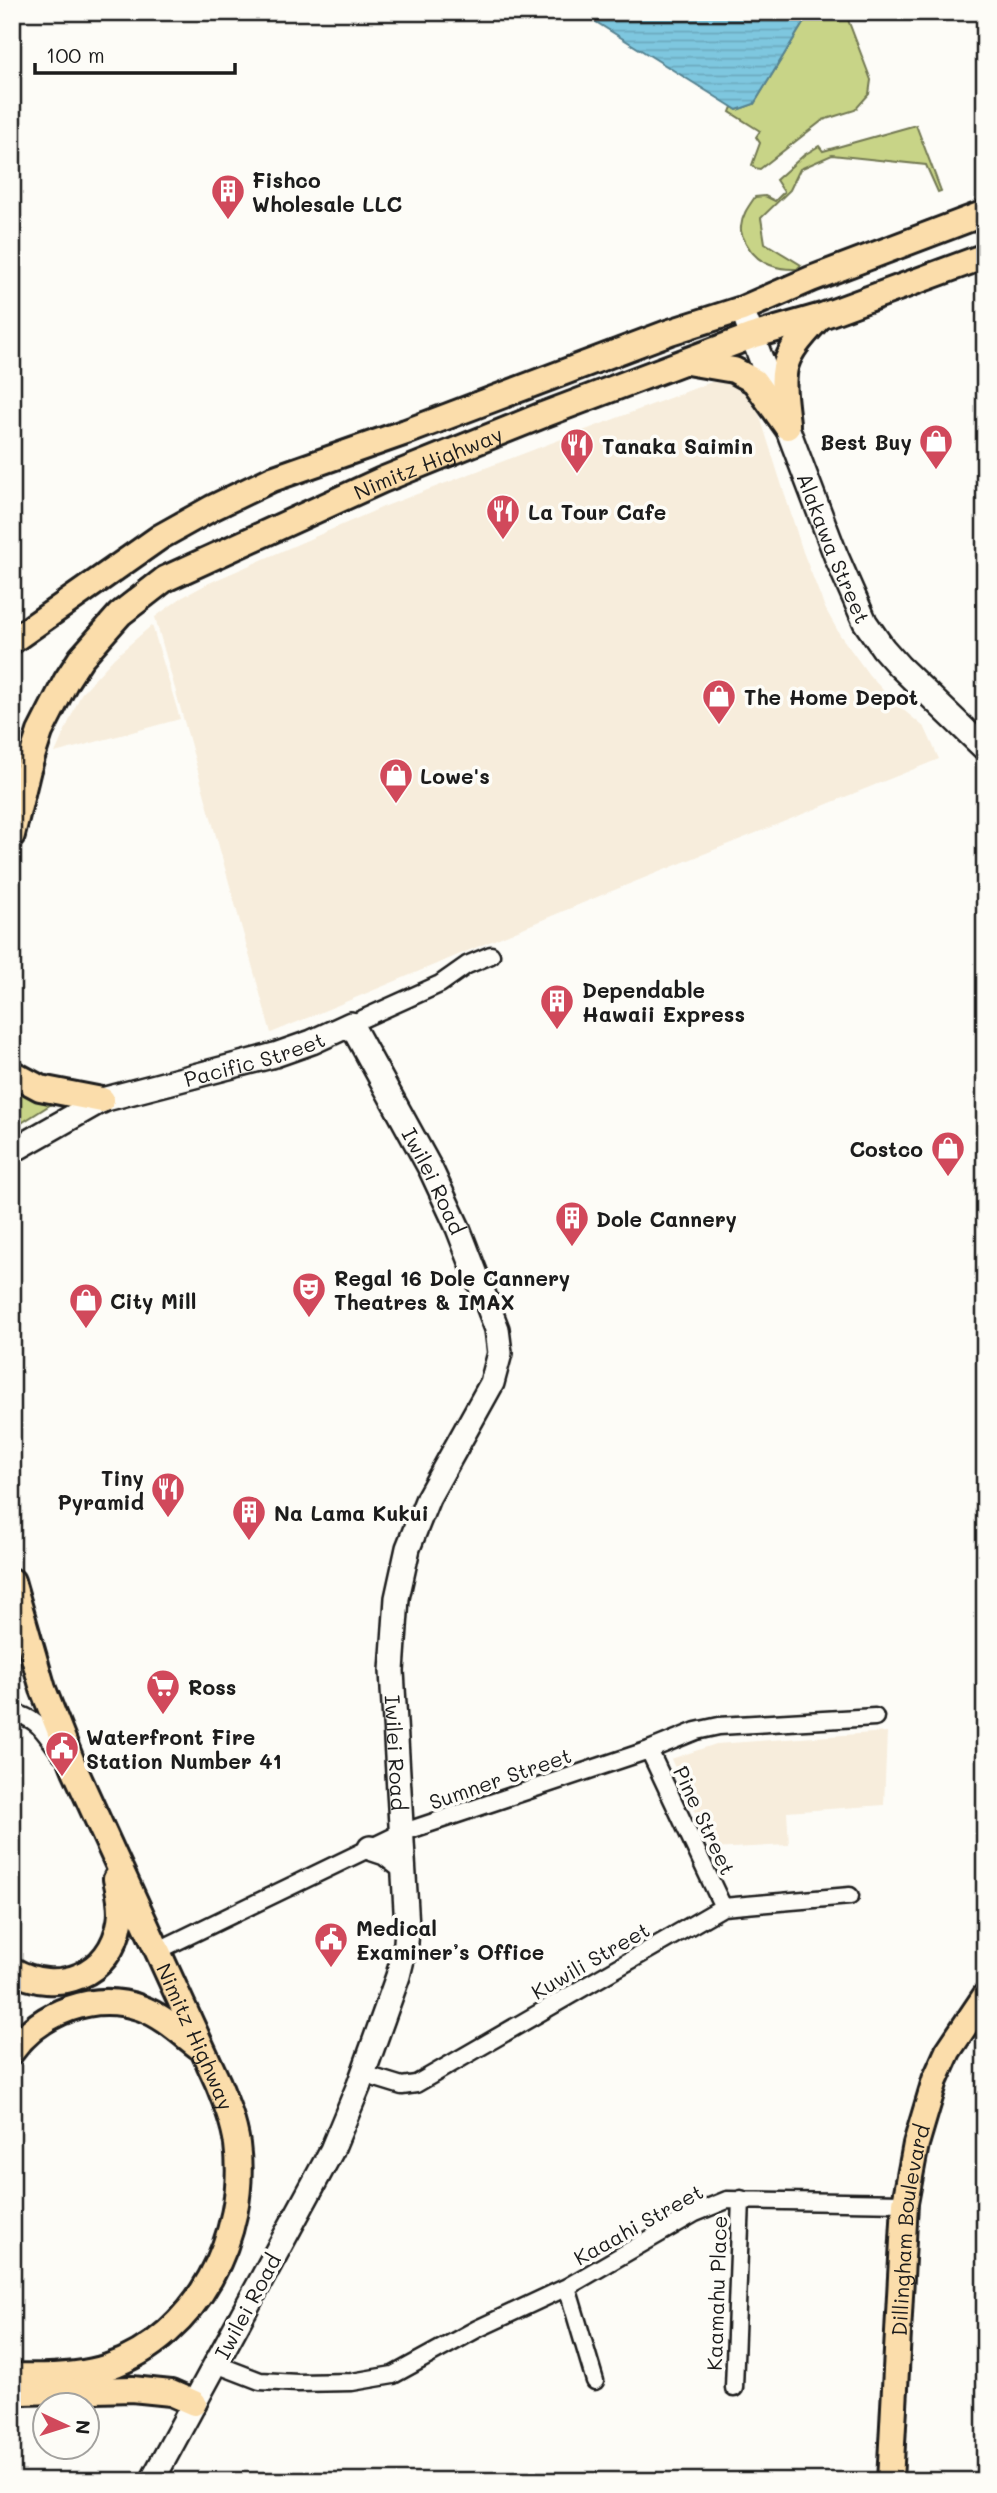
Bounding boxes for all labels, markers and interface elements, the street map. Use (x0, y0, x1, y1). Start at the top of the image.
scale bar (35, 32, 234, 76)
text: 100 m (46, 41, 105, 68)
place label: Fishco Wholesale LLC (252, 166, 402, 217)
building icon: Fishco Wholesale LLC (209, 172, 247, 221)
street label: Nimitz Highway (349, 419, 506, 505)
shop icon: Best Buy (917, 422, 955, 471)
restaurant icon: Tanaka Saimin (558, 426, 596, 475)
place label: Best Buy (820, 428, 912, 456)
place label: Tanaka Saimin (602, 432, 753, 459)
street label: Alakawa Street (792, 469, 877, 627)
restaurant icon: La Tour Cafe (484, 492, 522, 541)
place label: La Tour Cafe (528, 498, 666, 525)
shop icon: The Home Depot (700, 677, 738, 726)
place label: The Home Depot (744, 683, 918, 710)
shop icon: Lowe's (377, 756, 415, 805)
place label: Lowe's (420, 762, 490, 789)
place label: Dependable Hawaii Express (582, 976, 745, 1027)
building icon: Dependable Hawaii Express (538, 982, 576, 1031)
street label: Pacific Street (181, 1025, 329, 1092)
street label: Iwilei Road (397, 1123, 472, 1238)
shop icon: Costco (929, 1129, 967, 1178)
place label: Costco (849, 1135, 923, 1162)
building icon: Dole Cannery (553, 1199, 591, 1248)
place label: Dole Cannery (596, 1205, 737, 1233)
place label: Regal 16 Dole Cannery Theatres & IMAX (334, 1264, 570, 1315)
theatre icon: Regal 16 Dole Cannery Theatres & IMAX (290, 1270, 328, 1319)
shop icon: City Mill (67, 1281, 105, 1330)
place label: City Mill (110, 1287, 196, 1315)
place label: Tiny Pyramid (57, 1464, 144, 1516)
restaurant icon: Tiny Pyramid (149, 1470, 187, 1519)
building icon: Na Lama Kukui (230, 1493, 268, 1542)
place label: Na Lama Kukui (274, 1499, 429, 1526)
supermarket icon: Ross (144, 1667, 182, 1716)
place label: Ross (188, 1673, 236, 1700)
street label: Iwilei Road (380, 1694, 414, 1811)
place label: Waterfront Fire Station Number 41 (86, 1723, 282, 1774)
public building icon: Waterfront Fire Station Number 41 (43, 1729, 81, 1778)
street label: Sumner Street (425, 1741, 575, 1815)
street label: Pine Street (668, 1761, 742, 1879)
place label: Medical Examiner’s Office (356, 1914, 544, 1965)
street label: Kuwili Street (526, 1915, 654, 2005)
public building icon: Medical Examiner’s Office (312, 1920, 350, 1969)
street label: Nimitz Highway (151, 1958, 241, 2114)
street label: Dillingham Boulevard (884, 2121, 935, 2337)
street label: Kaaahi Street (569, 2177, 707, 2271)
street label: Kaamahu Place (700, 2215, 732, 2371)
street label: Iwilei Road (208, 2249, 286, 2363)
north arrow (32, 2392, 102, 2462)
text: N (70, 2419, 96, 2435)

